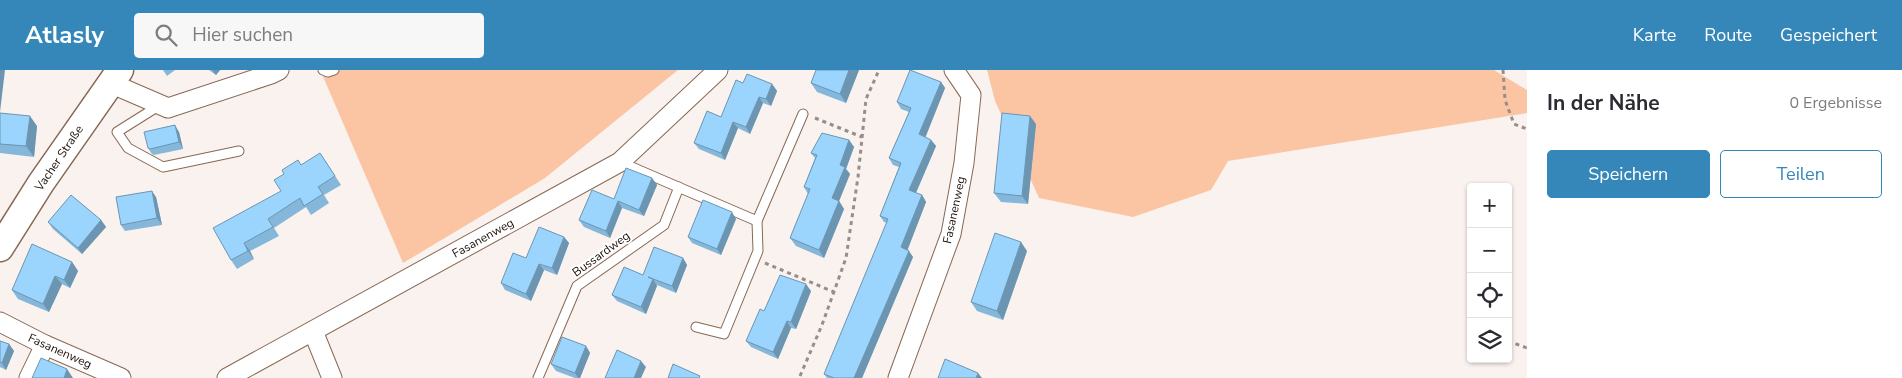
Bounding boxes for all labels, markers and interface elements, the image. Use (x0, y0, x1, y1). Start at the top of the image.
search box (134, 13, 484, 58)
text: Atlasly (25, 19, 104, 51)
icon: search (152, 21, 180, 49)
text: Hier suchen (192, 22, 293, 48)
text: Karte (1633, 23, 1676, 47)
text: Route (1704, 23, 1752, 47)
text: Gespeichert (1780, 23, 1877, 47)
text: In der Nähe (1547, 89, 1660, 117)
text: 0 Ergebnisse (1789, 92, 1882, 114)
street label: Vacher Straße (31, 122, 87, 195)
button: Speichern (1547, 150, 1710, 198)
button: Teilen (1720, 150, 1882, 198)
street label: Fasanenweg (939, 175, 969, 245)
map controls (1467, 183, 1512, 363)
button: + (1467, 183, 1512, 228)
street label: Fasanenweg (449, 214, 517, 262)
street label: Bussardweg (569, 228, 633, 280)
button: − (1467, 228, 1512, 273)
button: locate (1467, 273, 1512, 318)
button: layers (1467, 318, 1512, 363)
street label: Fasanenweg (26, 330, 94, 372)

